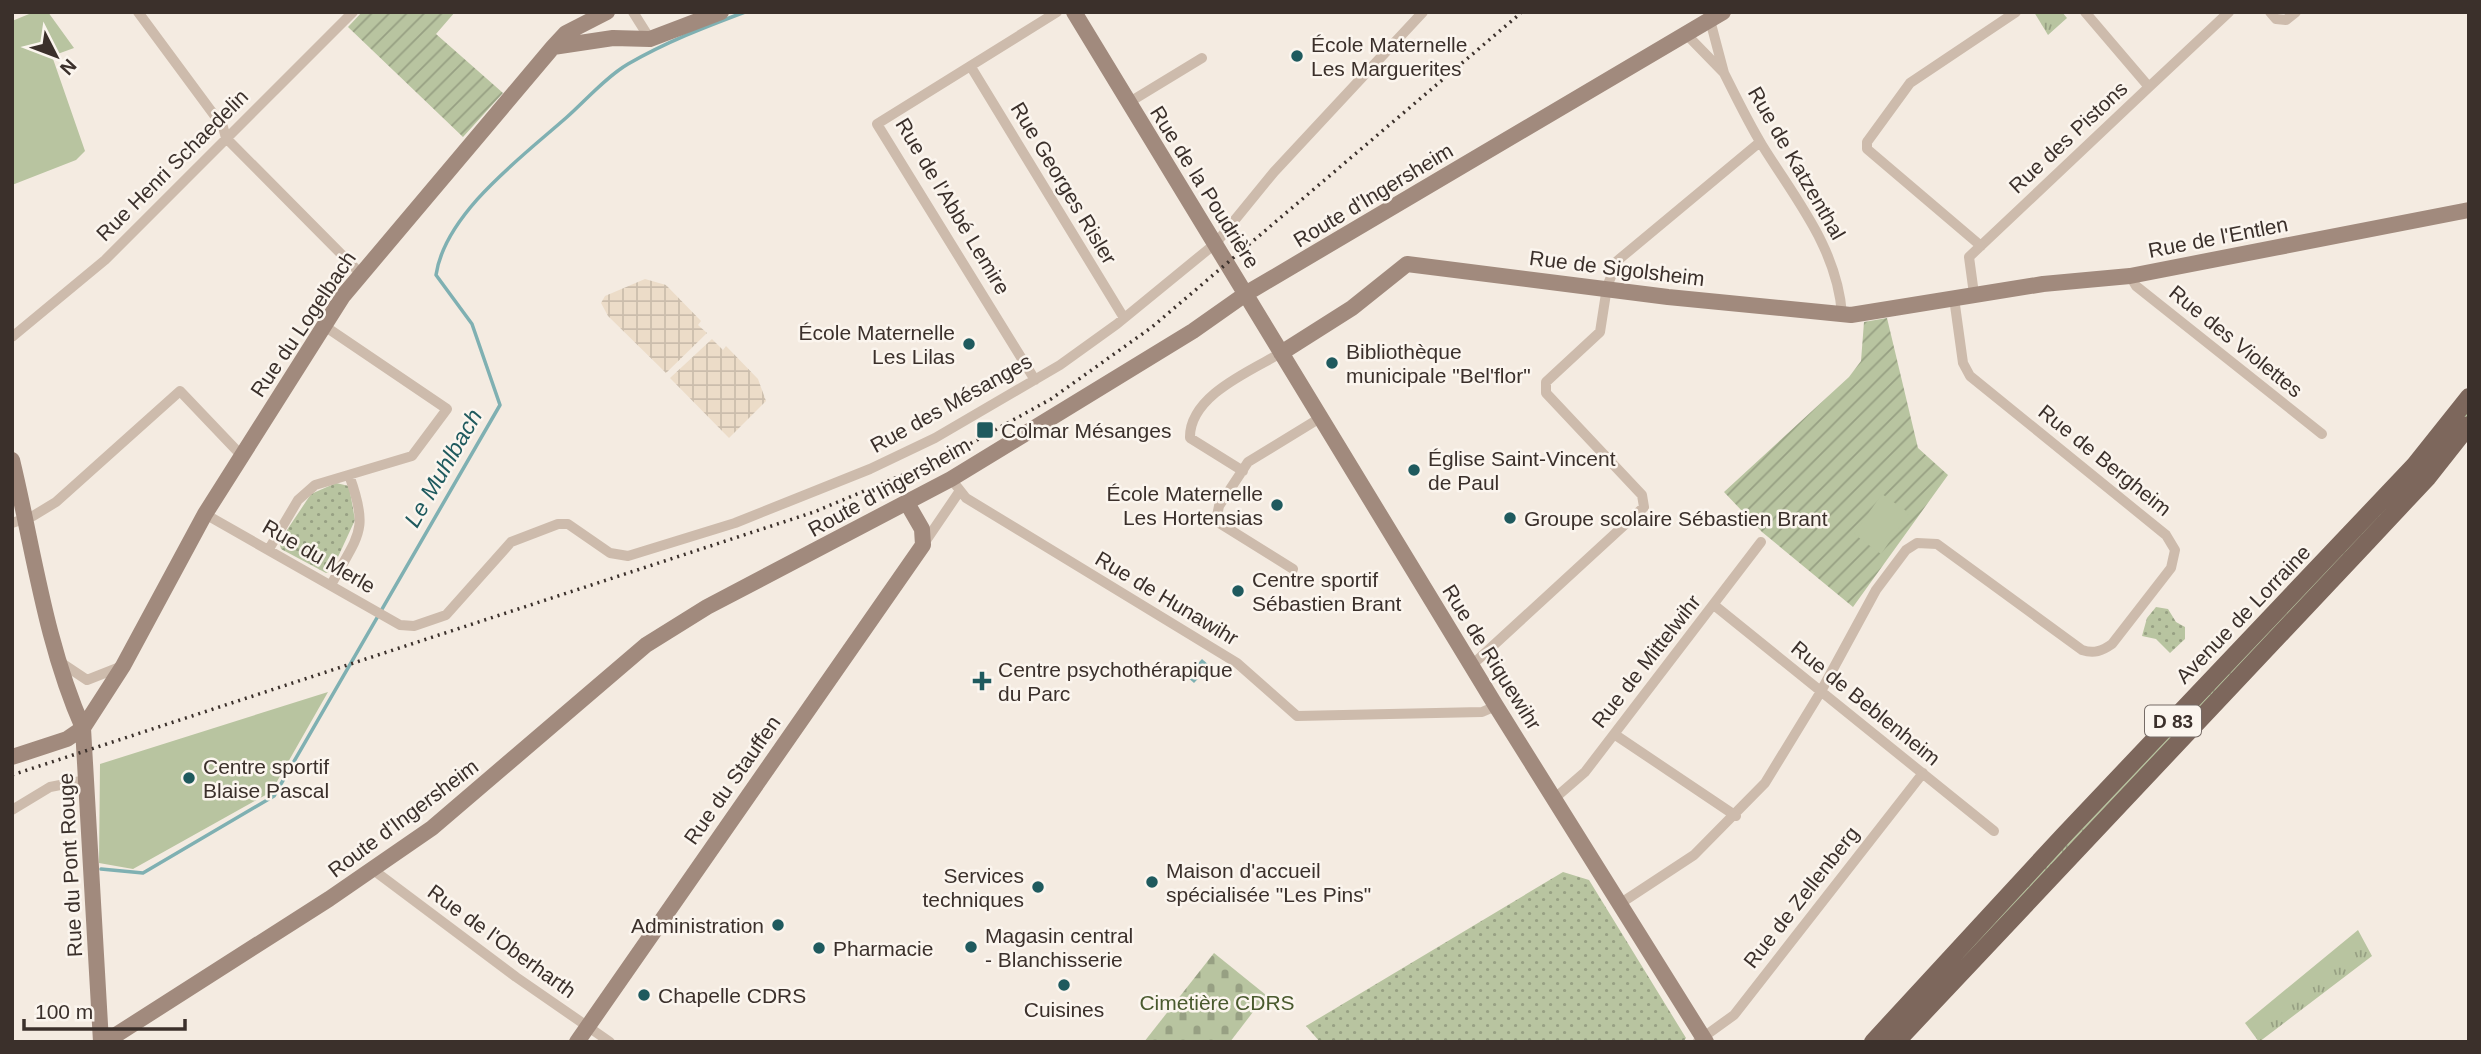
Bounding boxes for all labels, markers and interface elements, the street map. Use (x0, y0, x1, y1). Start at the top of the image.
north arrow (21, 21, 91, 91)
place label: École Maternelle Les Marguerites (1311, 33, 1467, 80)
marker: École Maternelle Les Marguerites (1289, 48, 1305, 64)
text: N (56, 55, 81, 79)
street label: Rue des Pistons (2004, 76, 2132, 198)
street label: Rue de Katzenthal (1744, 82, 1850, 244)
street label: Rue Henri Schaedelin (92, 85, 252, 245)
street label: Rue Georges Risler (1007, 98, 1121, 268)
street label: Rue de la Poudrière (1146, 102, 1264, 272)
street label: Rue de l'Abbé Lemire (891, 114, 1015, 298)
street label: Route d'Ingersheim (1289, 138, 1457, 252)
street label: Rue de l'Entlen (2146, 212, 2290, 262)
street label: Rue de Sigolsheim (1528, 246, 1706, 290)
street label: Rue du Logelbach (246, 247, 360, 401)
street label: Rue des Violettes (2165, 280, 2307, 402)
place label: École Maternelle Les Lilas (799, 321, 955, 368)
marker: École Maternelle Les Lilas (961, 336, 977, 352)
place label: Bibliothèque municipale "Bel'flor" (1346, 340, 1531, 387)
street label: Rue des Mésanges (866, 349, 1036, 457)
marker: Bibliothèque municipale "Bel'flor" (1324, 355, 1340, 371)
street label: Rue de Bergheim (2034, 400, 2176, 520)
water label: Le Muhlbach (399, 404, 487, 532)
place label: Colmar Mésanges (1001, 419, 1171, 442)
marker: Colmar Mésanges (975, 420, 995, 440)
street label: Route d'Ingersheim (804, 433, 974, 541)
place label: Église Saint-Vincent de Paul (1428, 447, 1616, 494)
marker: Église Saint-Vincent de Paul (1406, 462, 1422, 478)
place label: École Maternelle Les Hortensias (1107, 482, 1263, 529)
marker: École Maternelle Les Hortensias (1269, 497, 1285, 513)
place label: Groupe scolaire Sébastien Brant (1524, 507, 1828, 530)
marker: Groupe scolaire Sébastien Brant (1502, 510, 1518, 526)
street label: Rue du Merle (259, 515, 379, 597)
street label: Avenue de Lorraine (2171, 540, 2315, 688)
street label: Rue de Hunawihr (1092, 546, 1242, 650)
place label: Centre sportif Sébastien Brant (1252, 568, 1402, 615)
street label: Rue de Riquewihr (1438, 580, 1546, 734)
marker: Centre sportif Sébastien Brant (1230, 583, 1246, 599)
street label: Rue de Mittelwihr (1587, 590, 1705, 732)
street label: Rue de Beblenheim (1787, 636, 1945, 770)
place label: Centre psychothérapique du Parc (998, 658, 1233, 705)
marker: Centre psychothérapique du Parc (972, 671, 992, 691)
road number: D 83 (2145, 706, 2201, 736)
street label: Rue du Stauffen (679, 711, 785, 849)
street label: Route d'Ingersheim (324, 754, 482, 882)
place label: Centre sportif Blaise Pascal (203, 755, 329, 802)
marker: Centre sportif Blaise Pascal (181, 770, 197, 786)
street label: Rue du Pont Rouge (54, 772, 86, 958)
street label: Rue de Zellenberg (1739, 822, 1863, 972)
place label: Maison d'accueil spécialisée "Les Pins" (1166, 859, 1371, 906)
place label: Services techniques (922, 864, 1024, 911)
marker: Maison d'accueil spécialisée "Les Pins" (1144, 874, 1160, 890)
marker: Services techniques (1030, 879, 1046, 895)
street label: Rue de l'Oberharth (424, 880, 580, 1002)
place label: Administration (631, 914, 764, 937)
marker: Administration (770, 917, 786, 933)
place label: Magasin central - Blanchisserie (985, 924, 1133, 971)
place label: Pharmacie (833, 937, 933, 960)
marker: Magasin central - Blanchisserie (963, 939, 979, 955)
marker: Pharmacie (811, 940, 827, 956)
marker: Cuisines (1056, 977, 1072, 993)
place label: Chapelle CDRS (658, 984, 806, 1007)
marker: Chapelle CDRS (636, 987, 652, 1003)
scale bar (24, 988, 186, 1032)
park label: Cimetière CDRS (1139, 991, 1295, 1014)
place label: Cuisines (1024, 998, 1104, 1021)
text: 100 m (35, 1000, 93, 1023)

